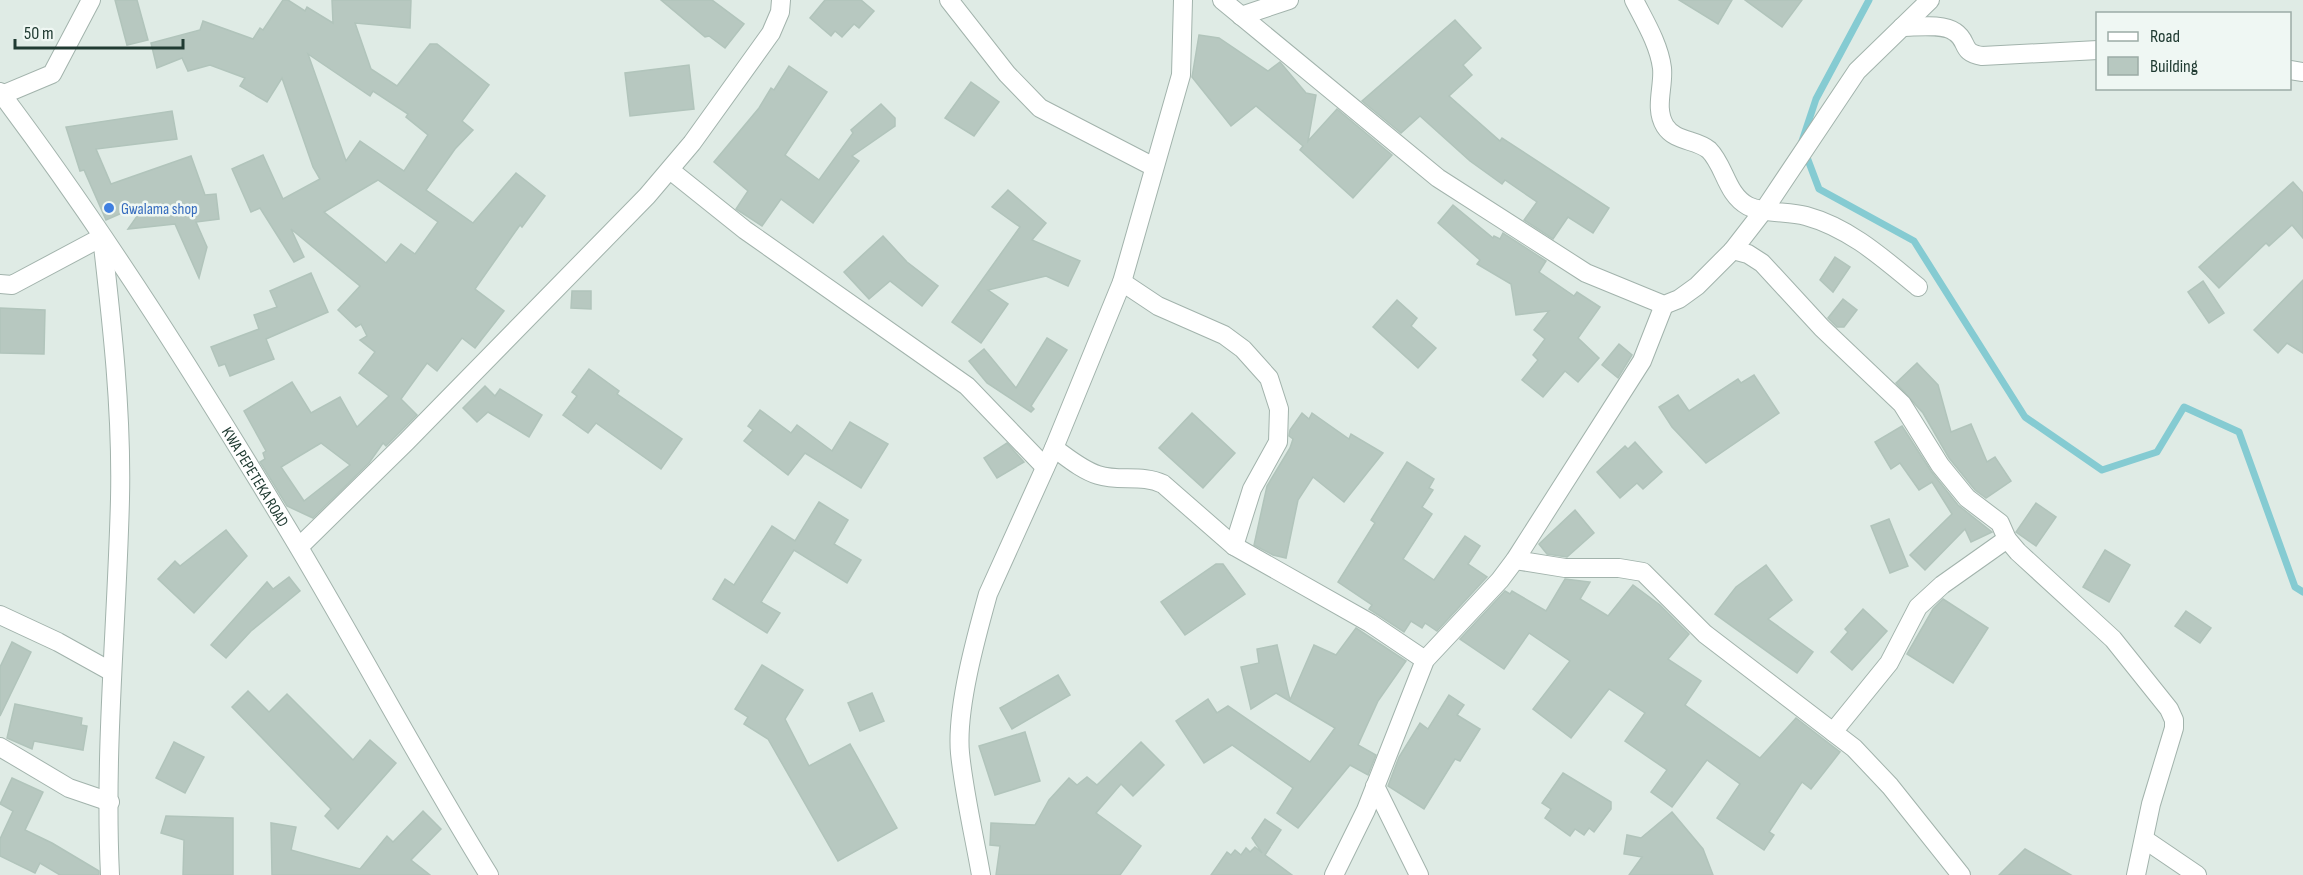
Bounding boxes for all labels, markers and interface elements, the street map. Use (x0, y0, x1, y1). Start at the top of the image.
scale bar (15, 12, 183, 50)
legend (2096, 12, 2291, 90)
text: 50 m (24, 23, 54, 44)
text: Road (2150, 26, 2180, 47)
text: Building (2150, 56, 2198, 77)
place label: Gwalama shop (121, 200, 198, 219)
marker: Gwalama shop (102, 201, 116, 215)
street label: KWA PEPETEKA ROAD (217, 424, 292, 531)

